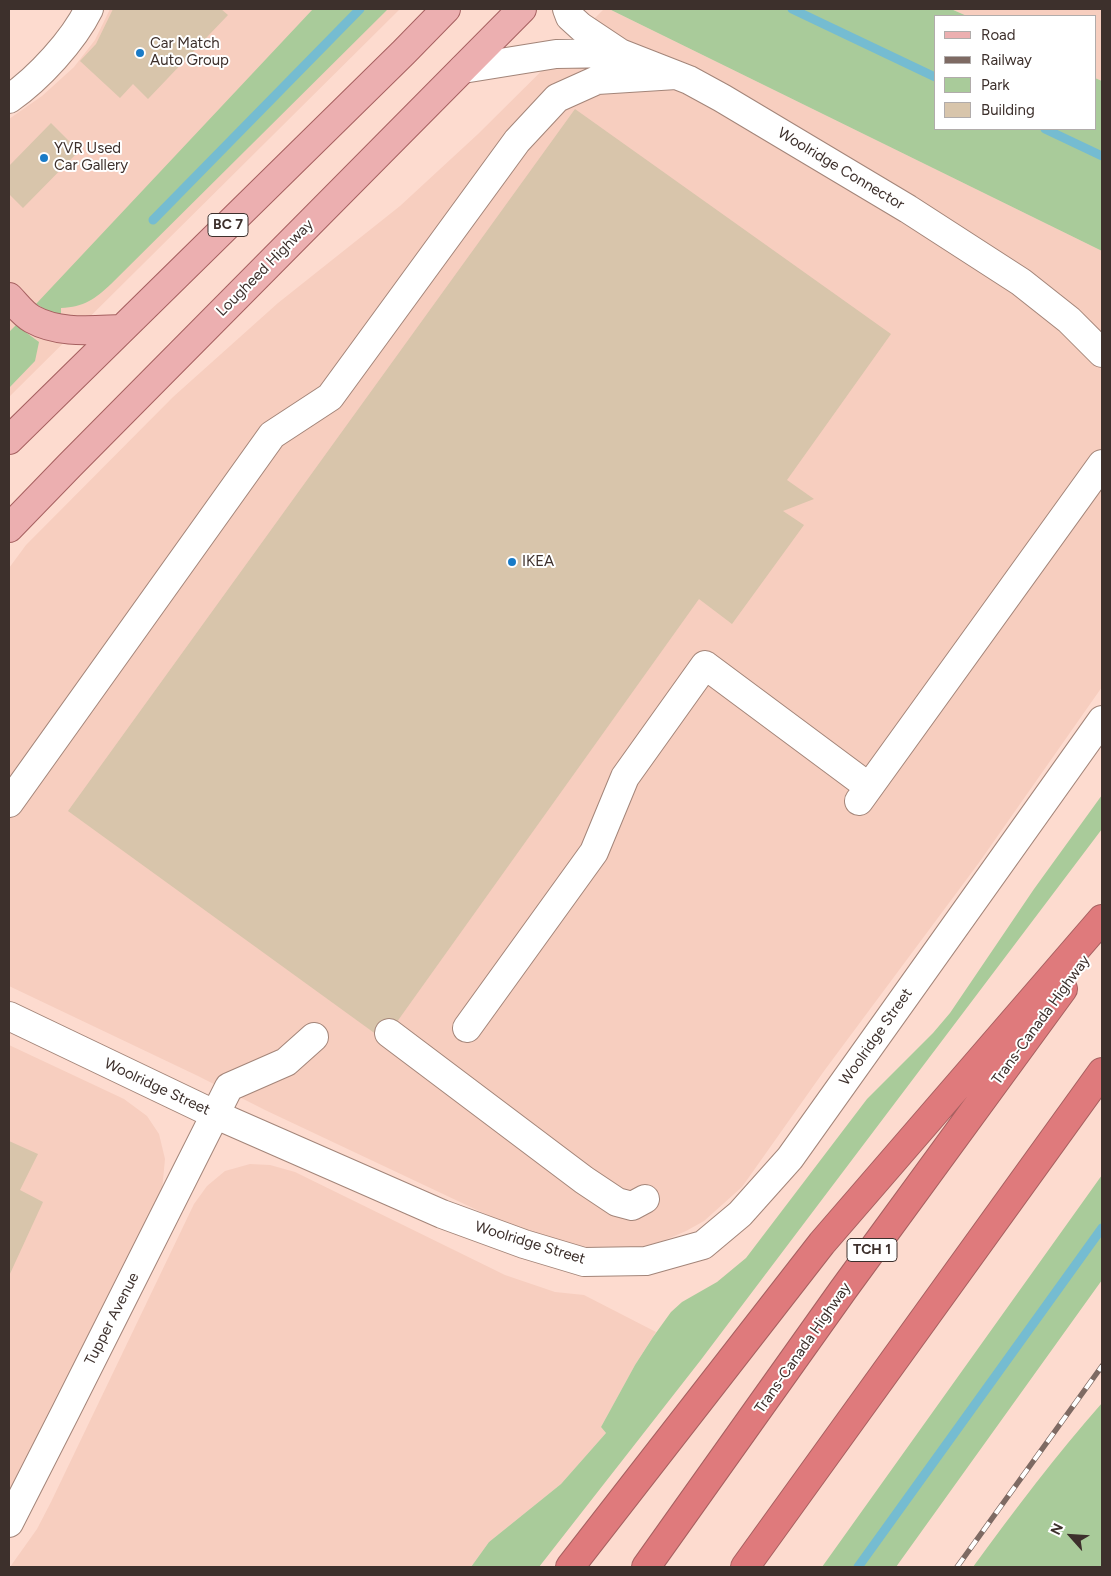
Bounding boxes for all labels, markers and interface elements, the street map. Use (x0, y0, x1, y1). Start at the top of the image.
legend (934, 15, 1096, 130)
text: Road (981, 26, 1016, 44)
place label: Car Match Auto Group (150, 35, 229, 70)
marker: Car Match Auto Group (134, 47, 146, 59)
text: Railway (981, 51, 1032, 69)
text: Park (981, 76, 1010, 94)
text: Building (981, 101, 1035, 119)
street label: Woolridge Connector (774, 124, 908, 214)
place label: YVR Used Car Gallery (54, 140, 128, 175)
marker: YVR Used Car Gallery (38, 152, 50, 164)
road number: BC 7 (208, 214, 248, 236)
street label: Lougheed Highway (213, 216, 317, 320)
place label: IKEA (522, 553, 554, 571)
marker: IKEA (506, 556, 518, 568)
street label: Trans-Canada Highway (988, 952, 1094, 1088)
street label: Woolridge Street (836, 985, 916, 1089)
street label: Woolridge Street (101, 1055, 213, 1119)
street label: Woolridge Street (473, 1218, 587, 1268)
road number: TCH 1 (847, 1238, 897, 1262)
street label: Tupper Avenue (81, 1270, 143, 1368)
street label: Trans-Canada Highway (751, 1279, 855, 1417)
north arrow (1046, 1511, 1096, 1561)
text: N (1047, 1521, 1067, 1538)

